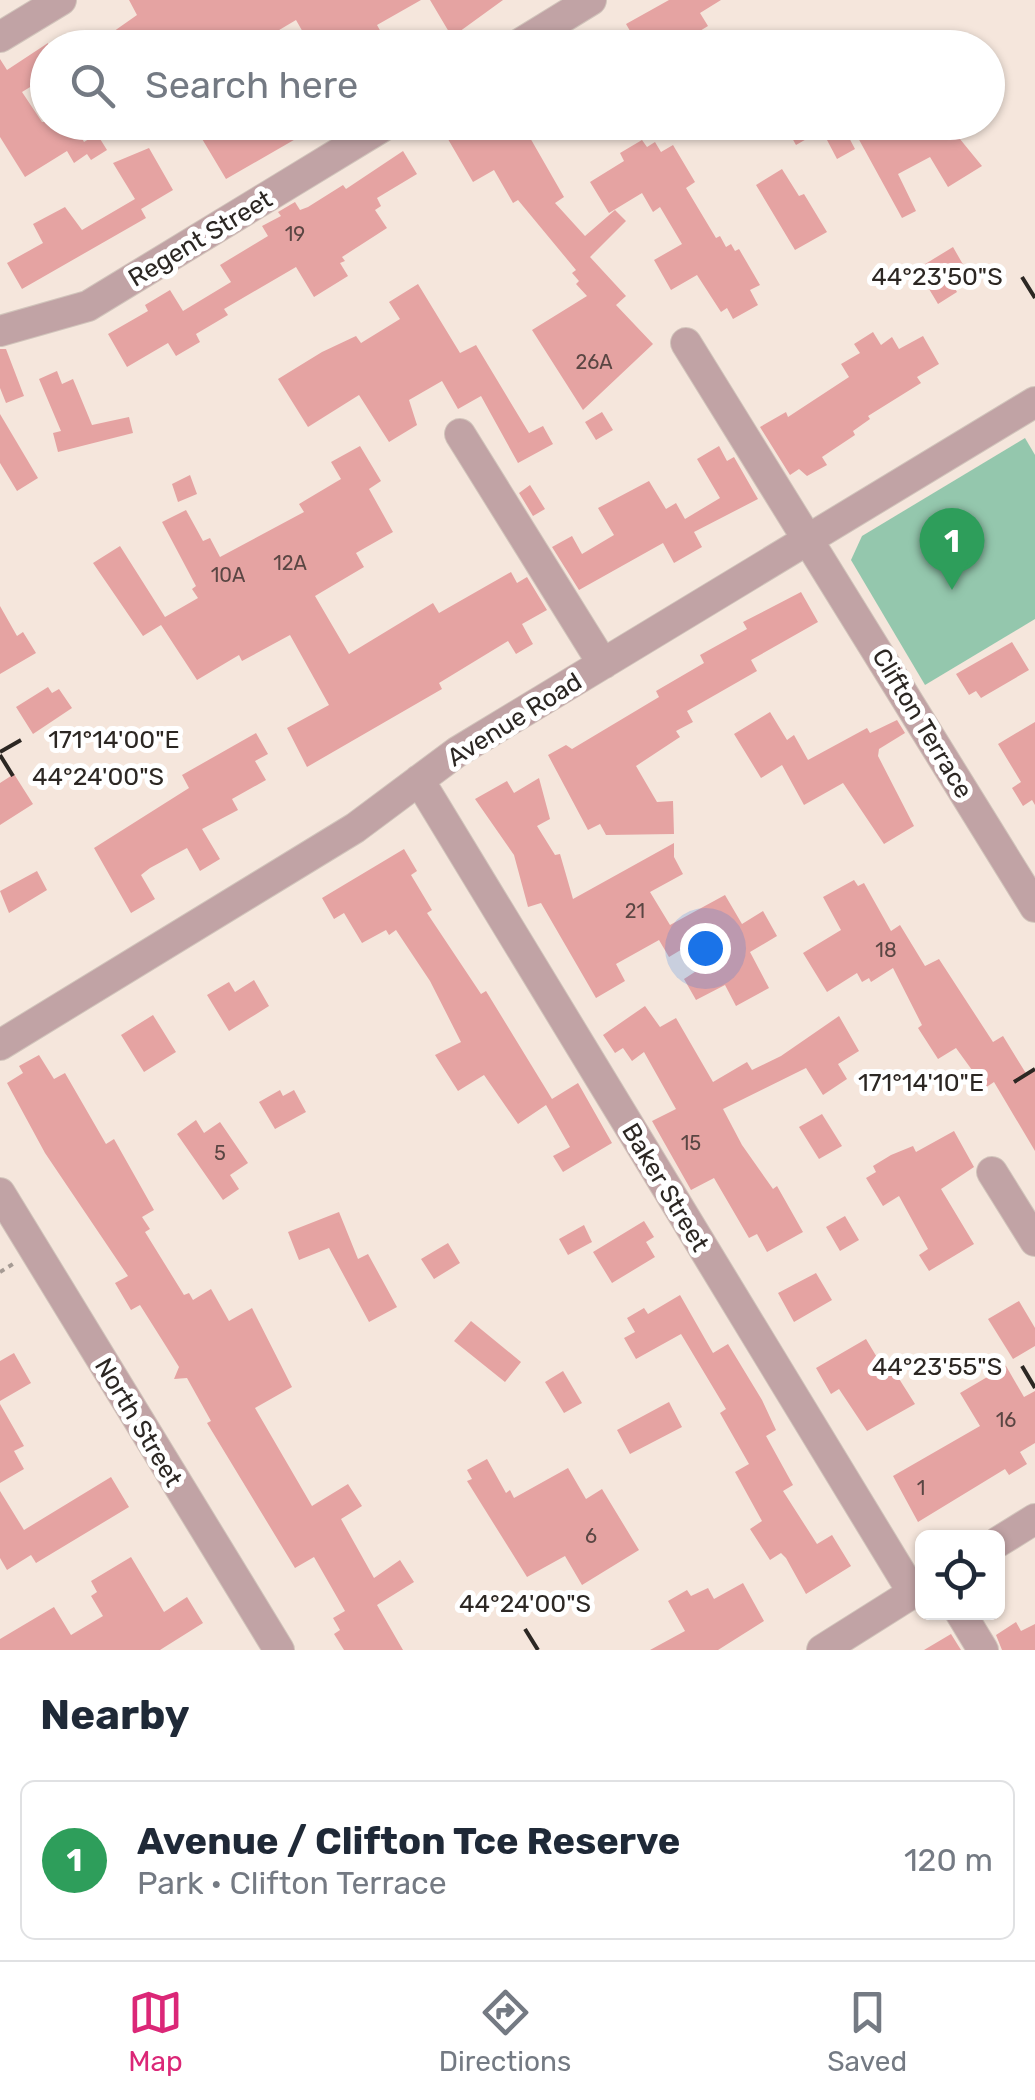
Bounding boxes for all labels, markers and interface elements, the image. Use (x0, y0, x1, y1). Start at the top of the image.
search box (30, 30, 1005, 140)
icon: search (65, 58, 120, 113)
text: Search here (145, 62, 358, 108)
street label: Regent Street (123, 184, 277, 293)
house number: 19 (285, 222, 305, 246)
text: 44°23'50"S (871, 262, 1003, 291)
house number: 26A (575, 350, 613, 374)
pin: 1 (920, 508, 984, 590)
house number: 12A (273, 551, 307, 575)
house number: 10A (211, 563, 245, 587)
street label: Clifton Terrace (866, 643, 979, 803)
street label: Avenue Road (442, 667, 587, 772)
text: 171°14'00"E (48, 725, 180, 754)
text: 44°24'00"S (32, 762, 164, 791)
house number: 21 (625, 899, 645, 923)
your location (680, 923, 731, 974)
house number: 18 (875, 938, 897, 962)
text: 171°14'10"E (858, 1068, 984, 1097)
street label: Baker Street (616, 1118, 715, 1257)
house number: 15 (681, 1131, 701, 1155)
house number: 5 (214, 1141, 226, 1165)
text: 44°23'55"S (872, 1352, 1002, 1381)
street label: North Street (89, 1353, 188, 1492)
house number: 16 (996, 1408, 1016, 1432)
house number: 1 (917, 1476, 925, 1500)
house number: 6 (585, 1524, 597, 1548)
map controls (915, 1530, 1005, 1620)
button: locate (915, 1530, 1005, 1620)
text: 44°24'00"S (459, 1589, 591, 1618)
text: Nearby (40, 1690, 190, 1740)
text: Avenue / Clifton Tce Reserve (137, 1818, 680, 1864)
text: 1 (67, 1841, 82, 1879)
text: 120 m (904, 1841, 993, 1879)
text: Park · Clifton Terrace (137, 1864, 447, 1902)
tab: Map (128, 1985, 183, 2078)
tab: Directions (439, 1985, 571, 2078)
tab: Saved (827, 1985, 907, 2078)

